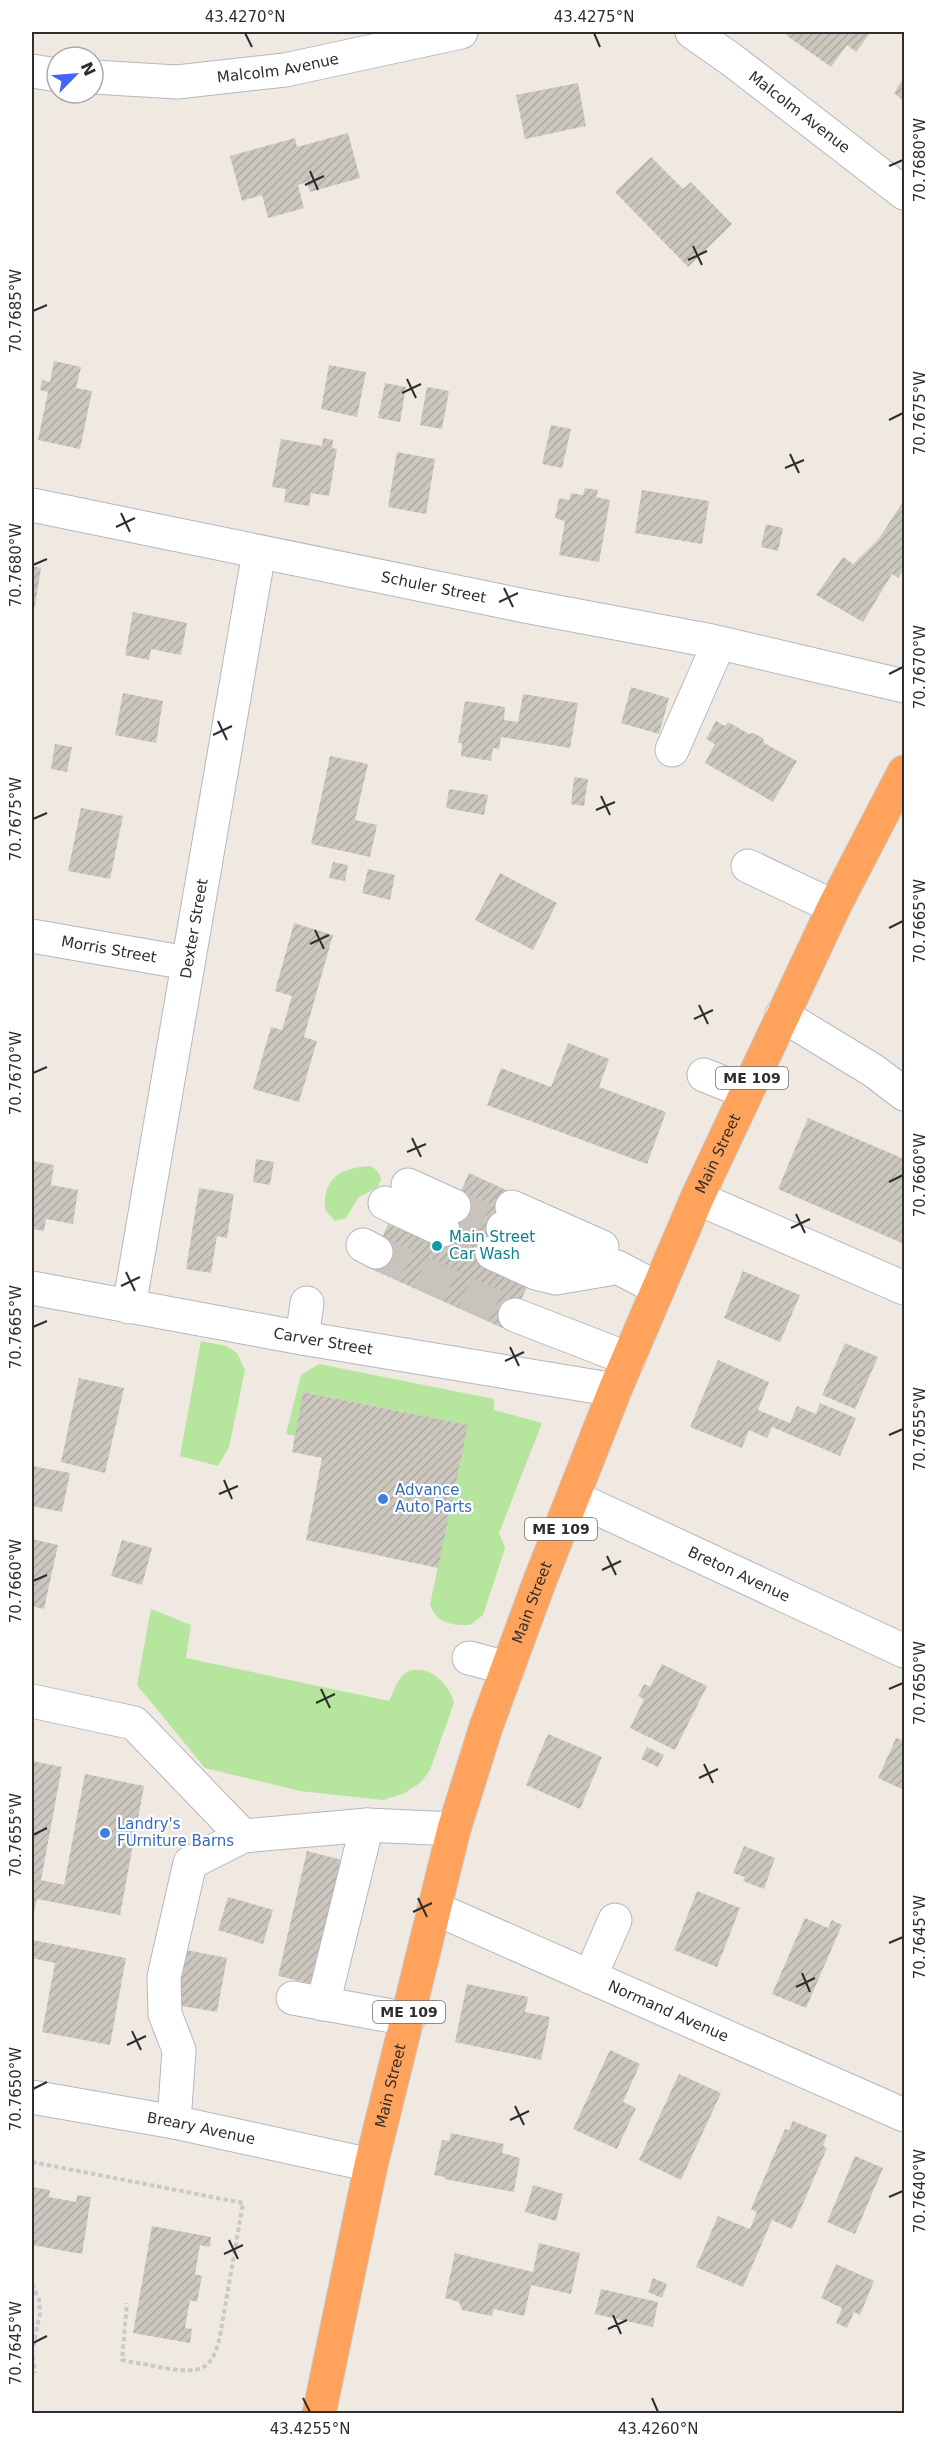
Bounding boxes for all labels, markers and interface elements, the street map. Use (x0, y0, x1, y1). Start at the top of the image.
text: 43.4270°N (205, 8, 285, 26)
text: 43.4275°N (554, 8, 634, 26)
north arrow (45, 45, 105, 105)
street label: Malcolm Avenue (216, 50, 340, 86)
text: N (77, 59, 100, 79)
street label: Malcolm Avenue (745, 67, 854, 157)
text: 70.7680°W (911, 118, 929, 202)
text: 70.7685°W (7, 269, 25, 353)
text: 70.7675°W (911, 371, 929, 455)
text: 70.7680°W (7, 523, 25, 607)
street label: Schuler Street (380, 568, 488, 607)
text: 70.7670°W (911, 625, 929, 709)
text: 70.7675°W (7, 777, 25, 861)
street label: Dexter Street (177, 877, 212, 980)
text: 70.7665°W (911, 879, 929, 963)
street label: Morris Street (60, 932, 158, 967)
text: 70.7670°W (7, 1031, 25, 1115)
road number: ME 109 (716, 1067, 788, 1089)
street label: Main Street (691, 1111, 744, 1197)
text: 70.7660°W (911, 1133, 929, 1217)
place label: Main Street Car Wash (449, 1228, 535, 1263)
marker: Main Street Car Wash (430, 1239, 444, 1253)
text: 70.7665°W (7, 1285, 25, 1369)
street label: Carver Street (272, 1324, 374, 1359)
text: 70.7655°W (911, 1387, 929, 1471)
place label: Advance Auto Parts (395, 1481, 472, 1516)
marker: Advance Auto Parts (376, 1492, 390, 1506)
road number: ME 109 (525, 1518, 597, 1540)
text: 70.7660°W (7, 1539, 25, 1623)
street label: Breton Avenue (685, 1543, 793, 1606)
street label: Main Street (508, 1559, 556, 1646)
text: 70.7650°W (911, 1641, 929, 1725)
text: 70.7655°W (7, 1793, 25, 1877)
place label: Landry's FUrniture Barns (117, 1815, 234, 1850)
marker: Landry's FUrniture Barns (98, 1826, 112, 1840)
text: 70.7645°W (911, 1895, 929, 1979)
street label: Normand Avenue (605, 1977, 731, 2046)
road number: ME 109 (373, 2001, 445, 2023)
street label: Main Street (371, 2042, 410, 2130)
text: 70.7650°W (7, 2047, 25, 2131)
street label: Breary Avenue (146, 2108, 257, 2148)
text: 70.7640°W (911, 2149, 929, 2233)
text: 70.7645°W (7, 2301, 25, 2385)
text: 43.4255°N (270, 2420, 350, 2438)
text: 43.4260°N (618, 2420, 698, 2438)

